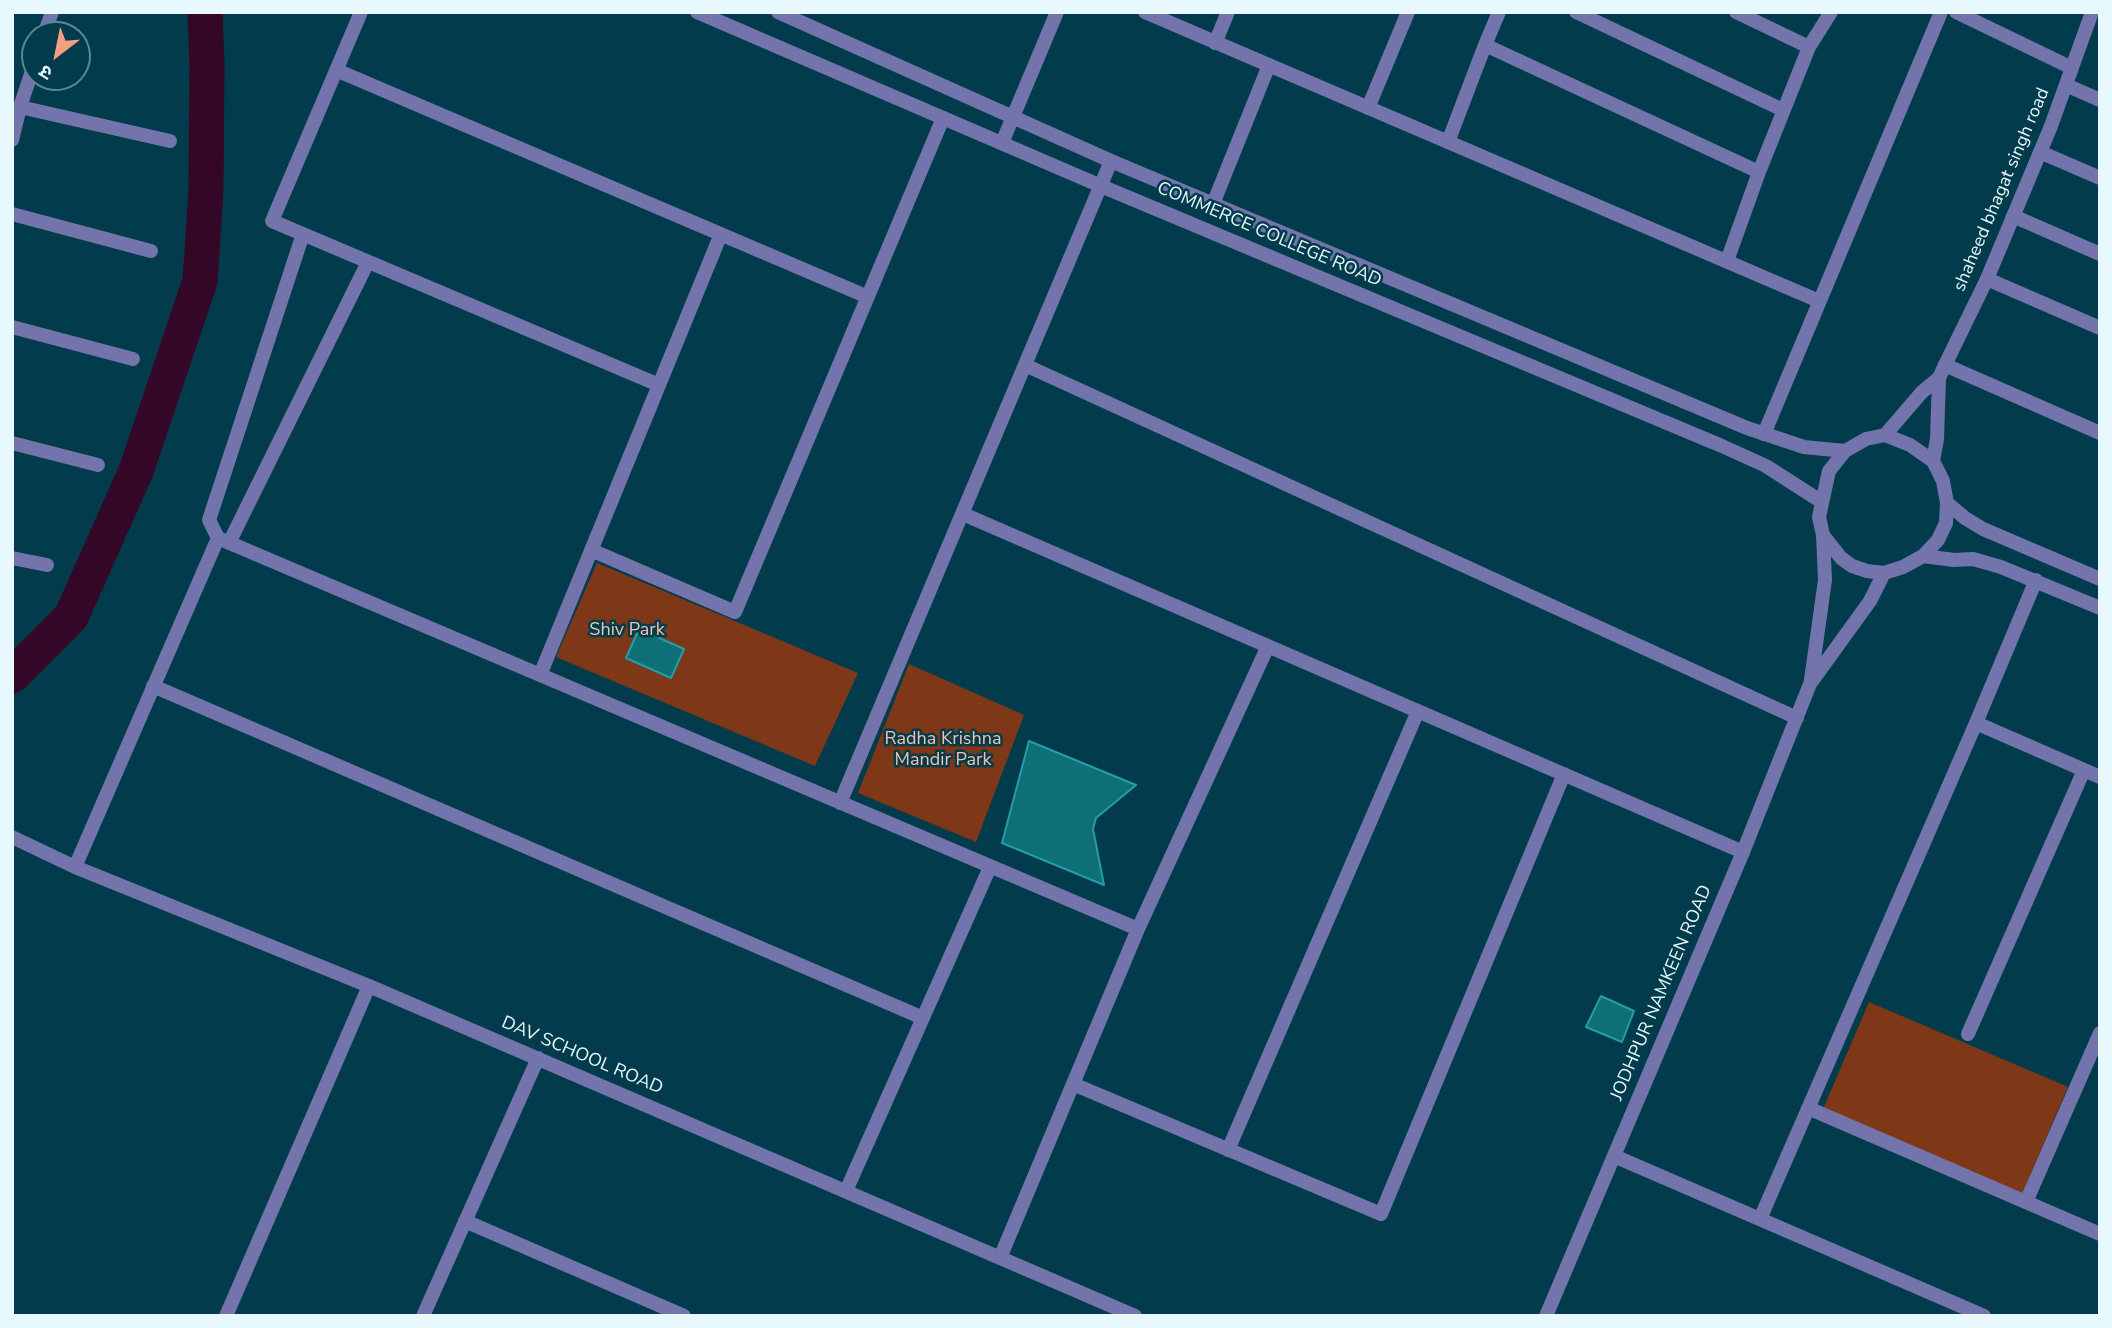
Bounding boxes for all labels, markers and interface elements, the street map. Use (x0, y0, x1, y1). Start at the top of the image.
north arrow (21, 21, 91, 91)
text: उ (34, 58, 58, 86)
street label: shaheed bhagat singh road (1949, 85, 2055, 295)
street label: COMMERCE COLLEGE ROAD (1154, 178, 1384, 292)
park label: Shiv Park (589, 620, 665, 642)
park label: Radha Krishna Mandir Park (885, 729, 1001, 772)
street label: JODHPUR NAMKEEN ROAD (1607, 882, 1717, 1104)
street label: DAV SCHOOL ROAD (498, 1012, 666, 1100)

